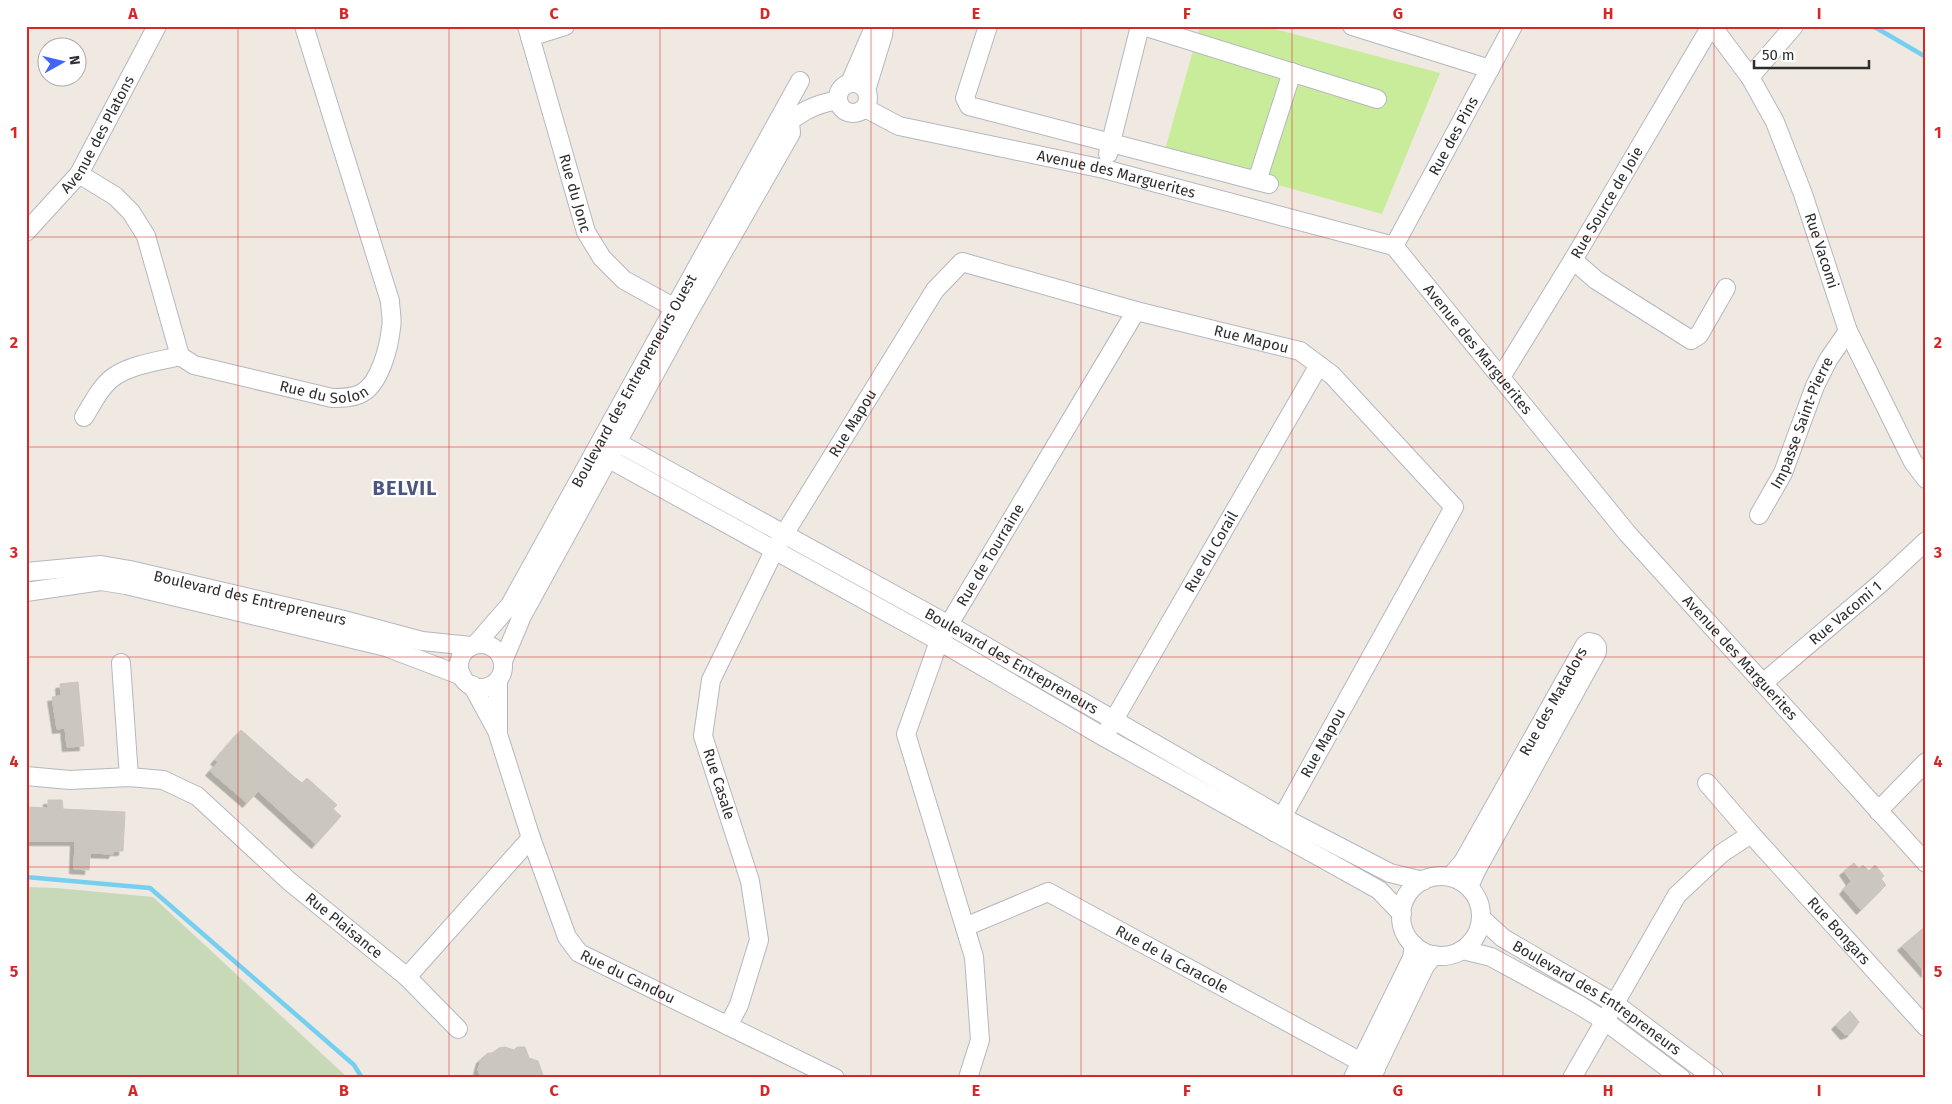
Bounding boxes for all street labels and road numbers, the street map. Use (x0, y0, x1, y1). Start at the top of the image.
street label: Avenue des Platons (57, 73, 138, 197)
street label: Rue des Pins (1425, 94, 1482, 179)
street label: Rue Source de Joie (1567, 143, 1647, 262)
street label: Avenue des Marguerites (1035, 146, 1197, 202)
street label: Rue du Jonc (555, 152, 595, 235)
street label: Rue Vacomi (1801, 211, 1842, 291)
street label: Boulevard des Entrepreneurs Ouest (568, 270, 701, 491)
street label: Avenue des Marguerites (1420, 281, 1536, 418)
street label: Rue Mapou (1212, 321, 1291, 357)
street label: Impasse Saint-Pierre (1767, 354, 1837, 492)
street label: Rue du Solon (278, 377, 372, 407)
street label: Rue Mapou (825, 386, 880, 460)
street label: Rue de Tourraine (953, 501, 1028, 609)
street label: Rue du Corail (1181, 507, 1242, 595)
street label: Boulevard des Entrepreneurs (152, 567, 348, 629)
street label: Rue Vacomi 1 (1806, 577, 1885, 649)
street label: Avenue des Marguerites (1679, 592, 1801, 724)
street label: Boulevard des Entrepreneurs (921, 604, 1101, 718)
street label: Rue des Matadors (1516, 644, 1591, 759)
street label: Rue Mapou (1297, 705, 1349, 781)
street label: Rue Casale (699, 746, 739, 822)
street label: Rue Plaisance (302, 889, 386, 962)
street label: Rue Bongars (1804, 893, 1874, 968)
street label: Rue de la Caracole (1112, 921, 1231, 997)
street label: Boulevard des Entrepreneurs (1509, 937, 1684, 1059)
street label: Rue du Candou (577, 946, 678, 1007)

